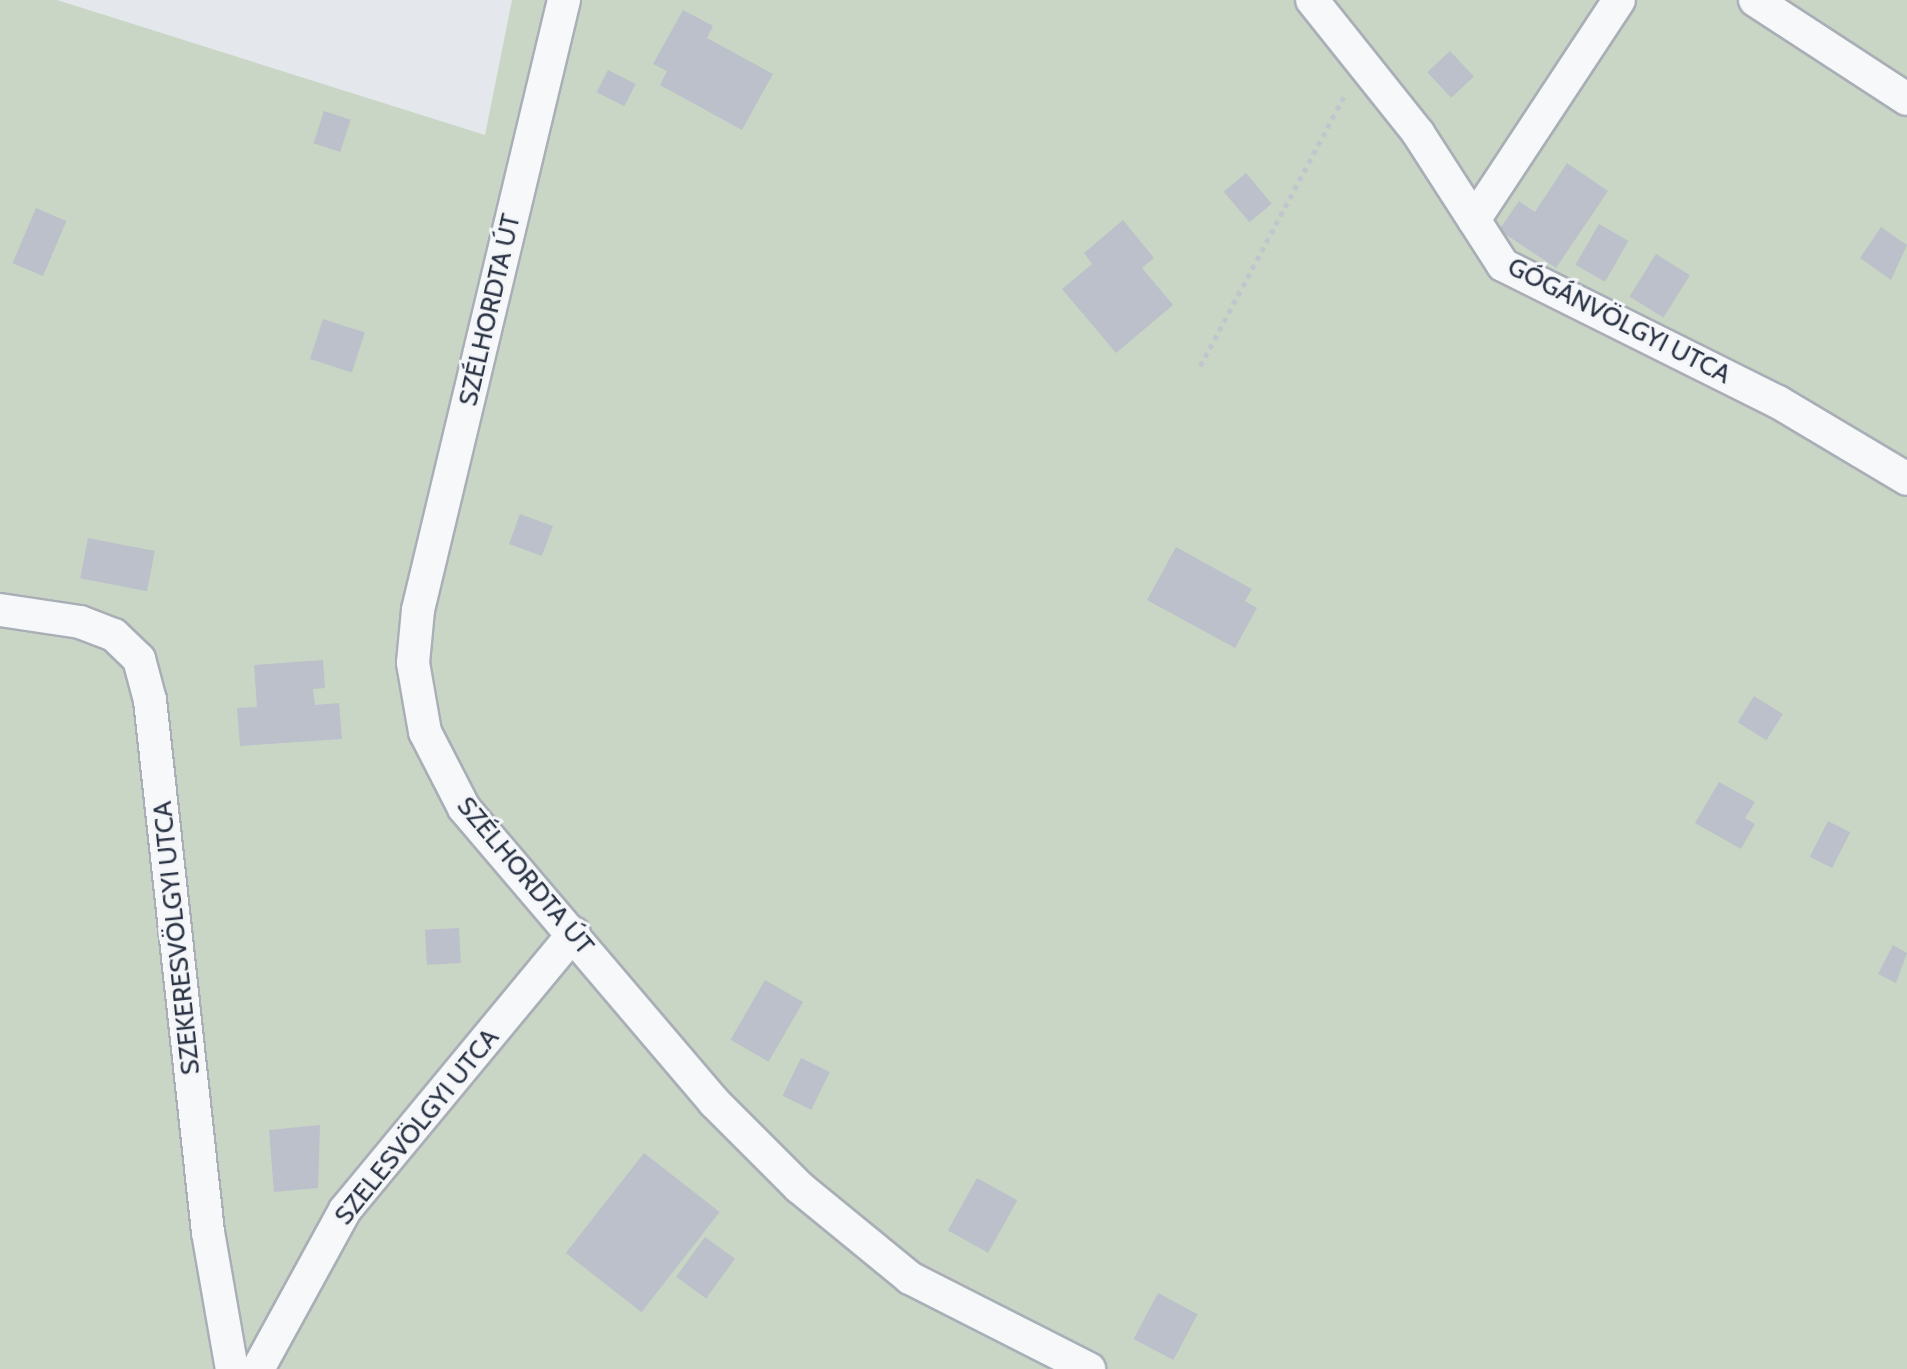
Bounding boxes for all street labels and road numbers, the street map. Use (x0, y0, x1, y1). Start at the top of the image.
street label: SZÉLHORDTA ÚT (453, 211, 527, 409)
street label: GÓGÁNVÖLGYI UTCA (1502, 251, 1736, 391)
street label: SZÉLHORDTA ÚT (450, 791, 600, 961)
street label: SZEKERESVÖLGYI UTCA (147, 800, 207, 1076)
street label: SZELESVÖLGYI UTCA (328, 1023, 506, 1231)

